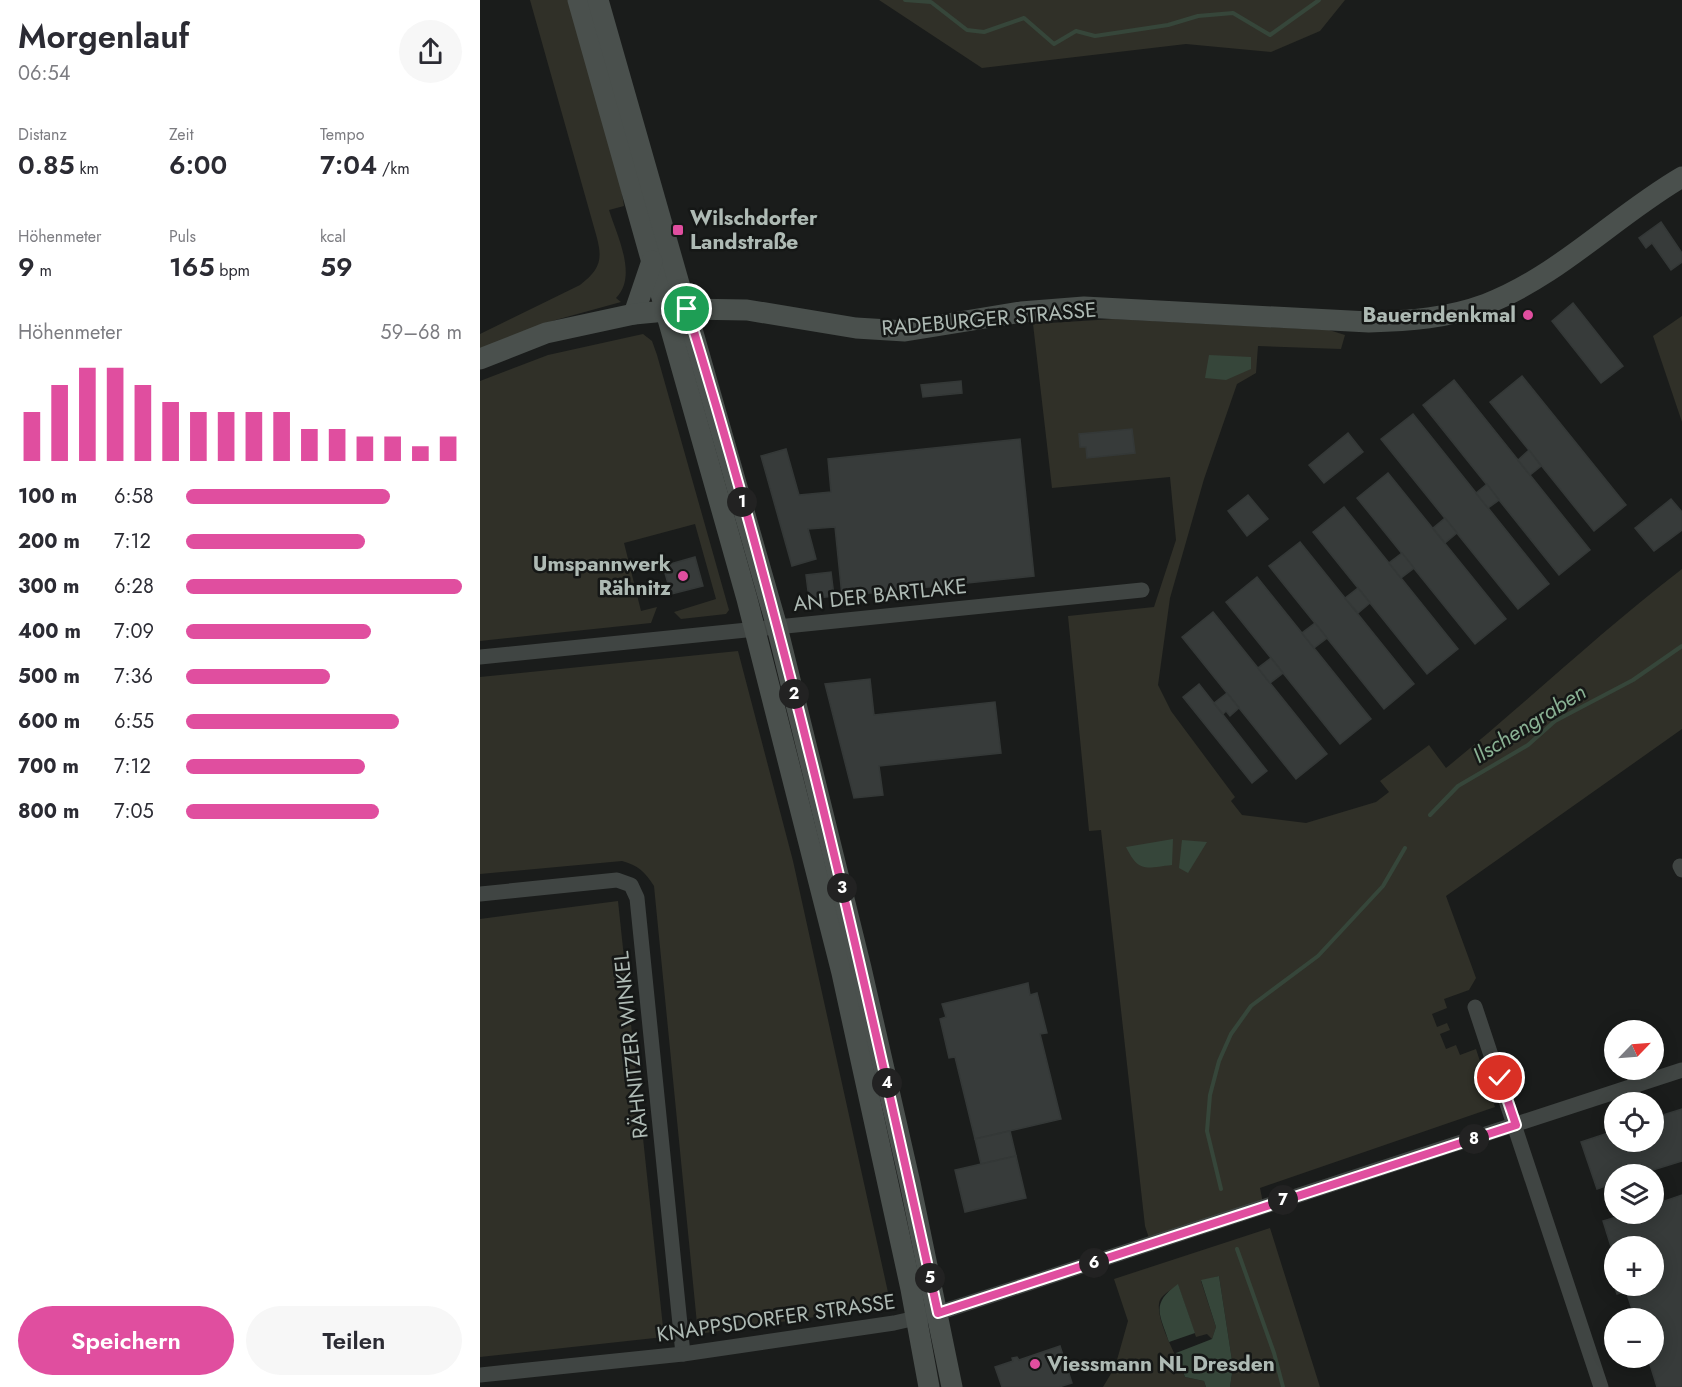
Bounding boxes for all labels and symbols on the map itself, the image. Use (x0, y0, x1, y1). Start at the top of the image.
place label: Wilschdorfer Landstraße (690, 203, 818, 257)
marker: Wilschdorfer Landstraße (671, 223, 685, 237)
pin (661, 283, 712, 334)
street label: RADEBURGER STRASSE (880, 295, 1098, 343)
place label: Bauerndenkmal (1363, 300, 1516, 330)
marker: Bauerndenkmal (1521, 308, 1535, 322)
pin: 1 (727, 487, 757, 517)
place label: Umspannwerk Rähnitz (533, 549, 671, 603)
marker: Umspannwerk Rähnitz (676, 569, 690, 583)
street label: AN DER BARTLAKE (792, 571, 968, 619)
water label: Ilschengraben (1466, 675, 1592, 771)
pin: 2 (779, 679, 809, 709)
pin: 3 (827, 873, 857, 903)
street label: RÄHNITZER WINKEL (606, 949, 656, 1140)
north arrow (1604, 1020, 1664, 1080)
pin (1474, 1052, 1525, 1103)
pin: 4 (872, 1068, 902, 1098)
pin: 8 (1459, 1124, 1489, 1154)
pin: 7 (1268, 1185, 1298, 1215)
pin: 6 (1079, 1248, 1109, 1278)
pin: 5 (915, 1263, 945, 1293)
street label: KNAPPSDORFER STRASSE (655, 1286, 897, 1350)
place label: Viessmann NL Dresden (1046, 1349, 1275, 1379)
marker: Viessmann NL Dresden (1028, 1357, 1042, 1371)

